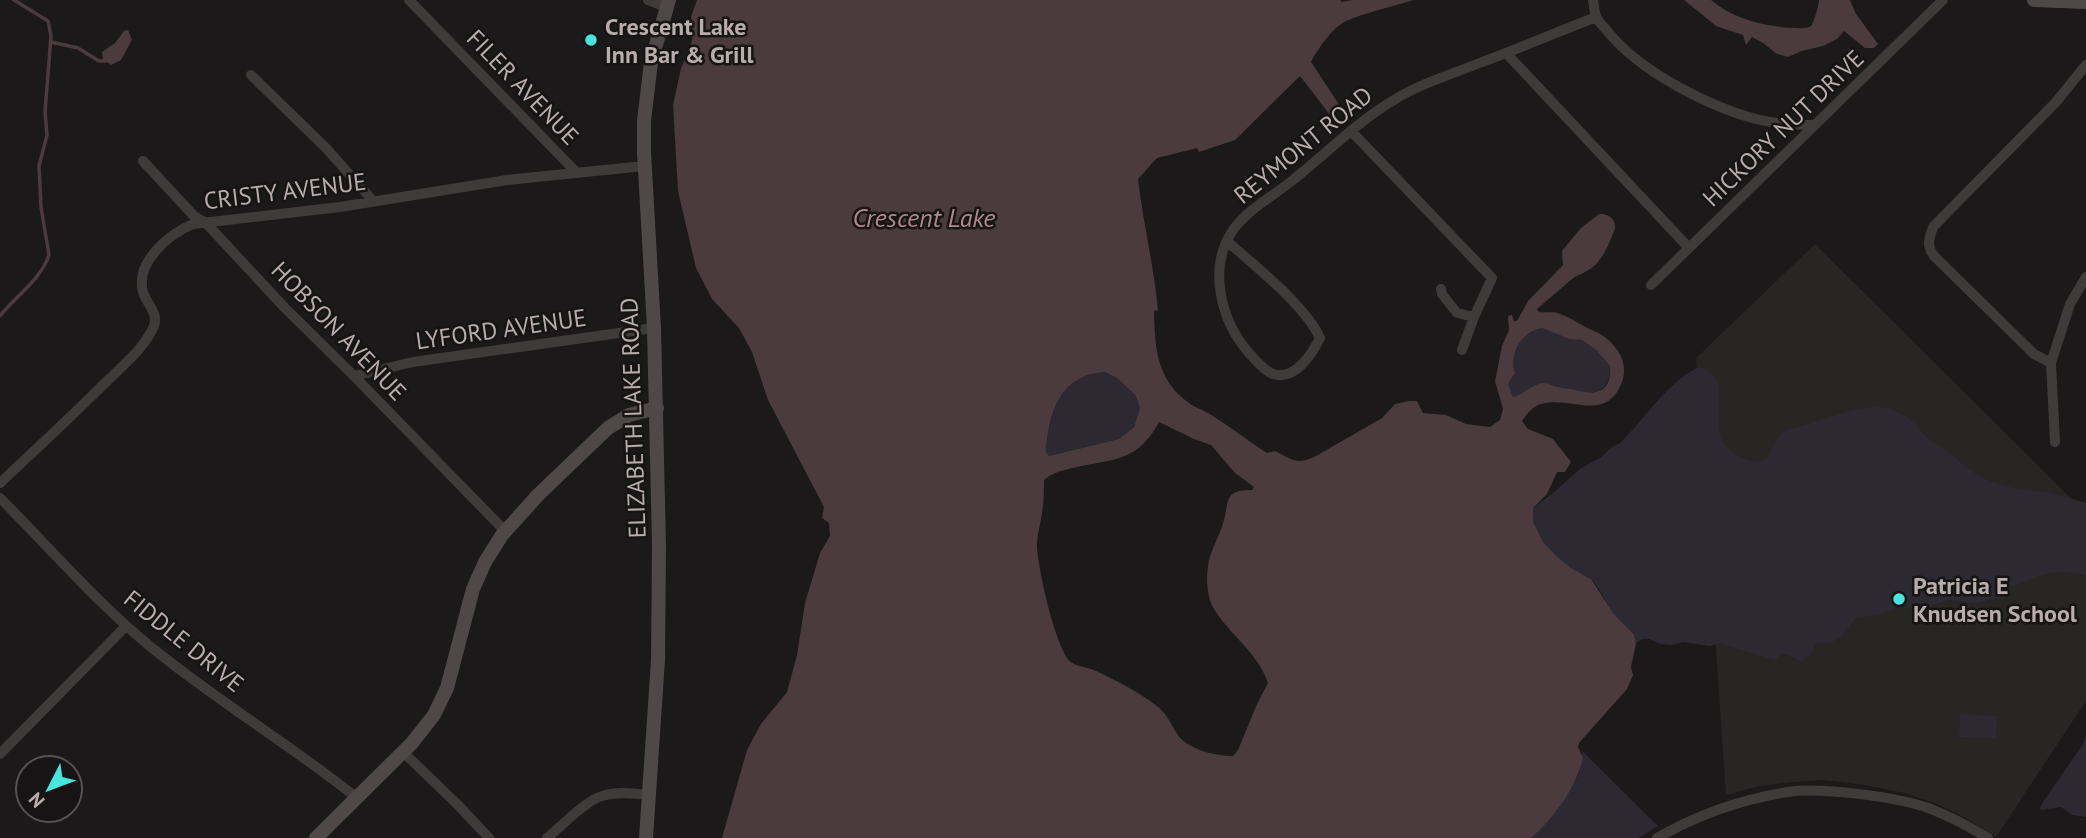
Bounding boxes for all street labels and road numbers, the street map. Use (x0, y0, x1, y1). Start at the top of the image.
street label: FILER AVENUE (460, 23, 586, 151)
street label: HICKORY NUT DRIVE (1696, 43, 1870, 213)
street label: REYMONT ROAD (1227, 80, 1379, 210)
street label: CRISTY AVENUE (202, 166, 368, 216)
street label: HOBSON AVENUE (265, 255, 413, 407)
street label: ELIZABETH LAKE ROAD (613, 297, 653, 539)
street label: LYFORD AVENUE (414, 302, 588, 356)
street label: FIDDLE DRIVE (118, 583, 250, 699)

